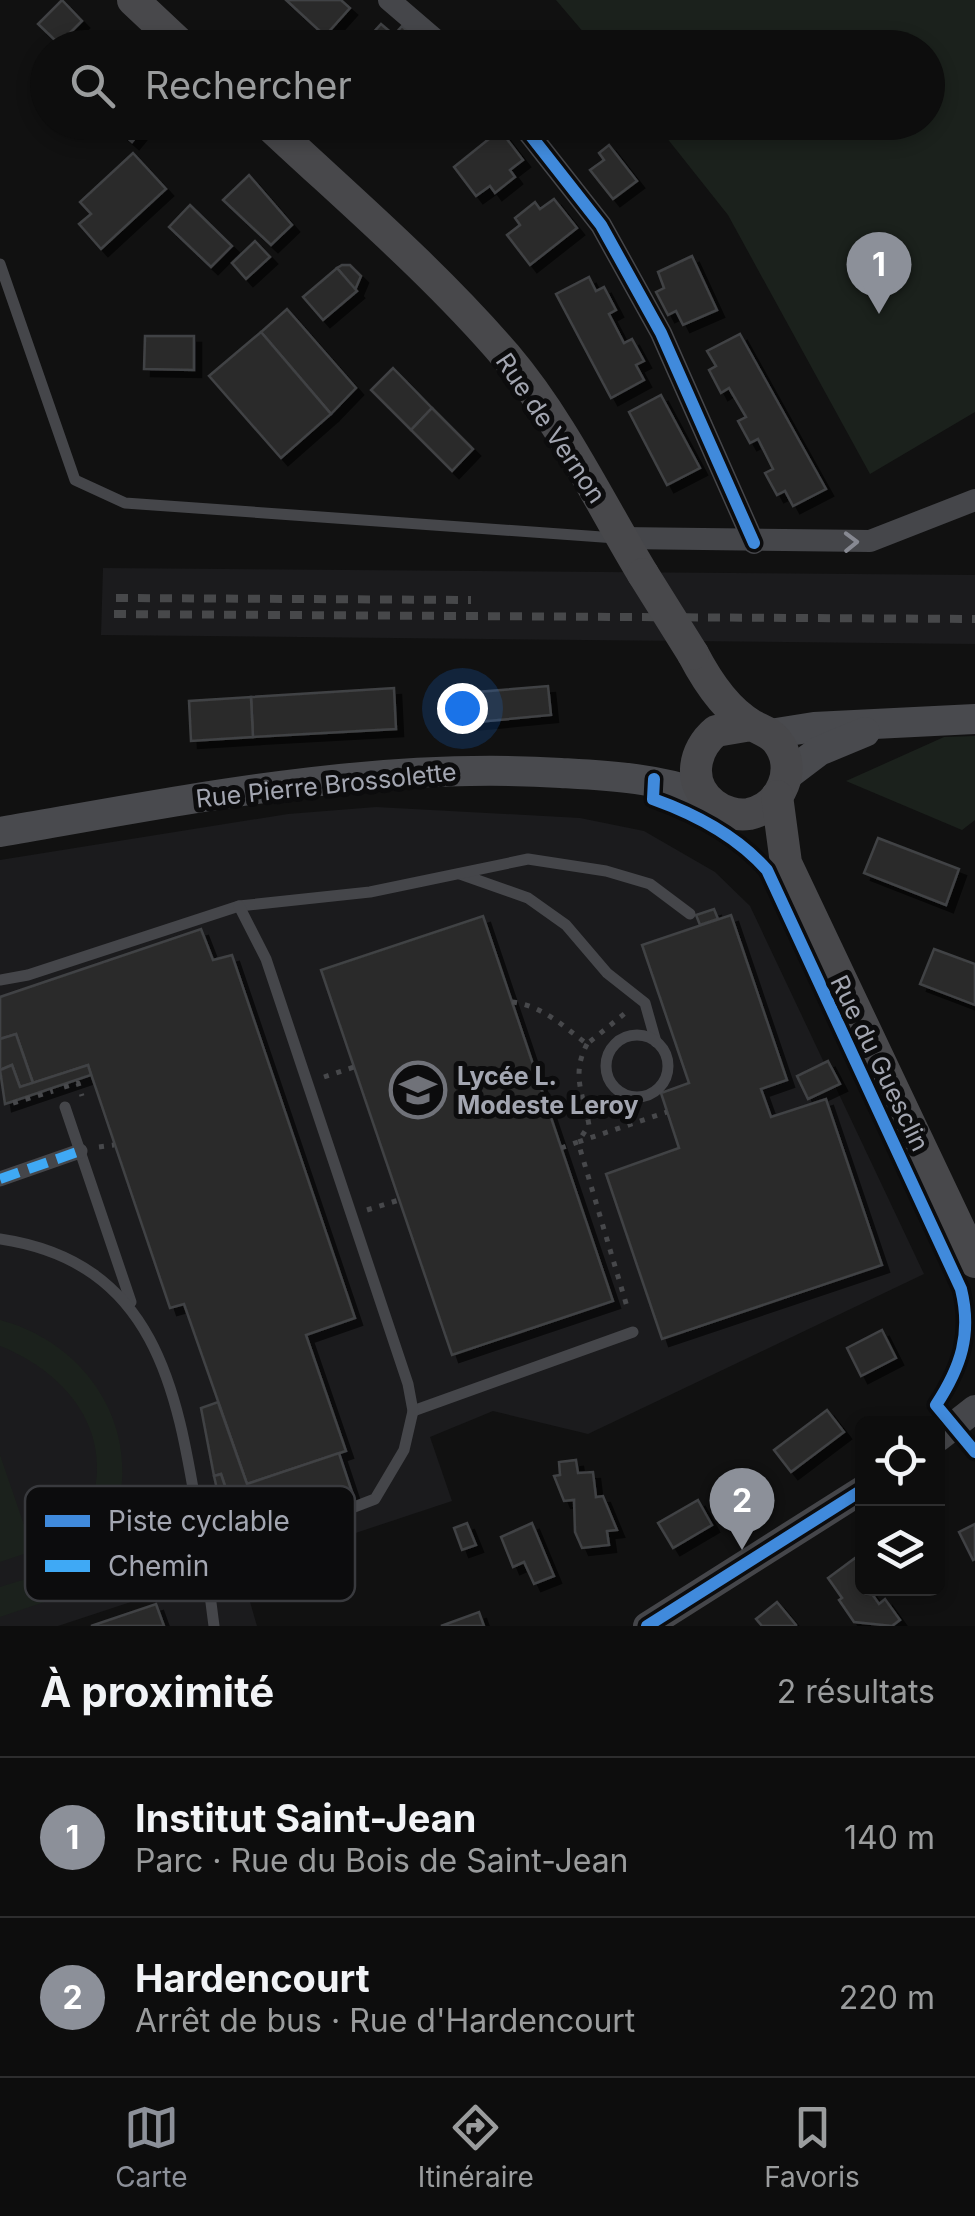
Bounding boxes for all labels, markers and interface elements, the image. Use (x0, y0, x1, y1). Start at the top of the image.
search box (30, 30, 945, 140)
icon: search (65, 58, 120, 113)
text: Rechercher (145, 62, 352, 108)
pin: 1 (846, 232, 912, 314)
street label: Rue de Vernon (490, 347, 612, 509)
one-way arrow (844, 531, 860, 552)
your location (437, 683, 488, 734)
street label: Rue Pierre Brossolette (194, 756, 458, 814)
street label: Rue du Guesclin (824, 970, 936, 1156)
school or university icon: Lycée L. Modeste Leroy (388, 1060, 448, 1120)
place label: Lycée L. Modeste Leroy (457, 1061, 639, 1120)
map controls (855, 1416, 945, 1596)
button: locate (855, 1416, 945, 1506)
pin: 2 (710, 1468, 774, 1550)
legend (25, 1486, 355, 1601)
text: Piste cyclable (108, 1504, 290, 1538)
button: layers (855, 1506, 945, 1596)
text: Chemin (108, 1549, 209, 1583)
text: À proximité (40, 1666, 274, 1717)
text: 2 résultats (777, 1672, 935, 1711)
text: Institut Saint-Jean (135, 1795, 476, 1841)
text: 1 (66, 1818, 79, 1857)
text: 140 m (844, 1818, 935, 1857)
text: Parc · Rue du Bois de Saint-Jean (135, 1841, 629, 1880)
text: Hardencourt (135, 1955, 370, 2001)
text: 2 (62, 1978, 83, 2017)
text: 220 m (839, 1978, 935, 2017)
text: Arrêt de bus · Rue d'Hardencourt (135, 2001, 635, 2040)
tab: Carte (115, 2100, 188, 2194)
tab: Itinéraire (418, 2100, 534, 2194)
tab: Favoris (764, 2100, 860, 2194)

